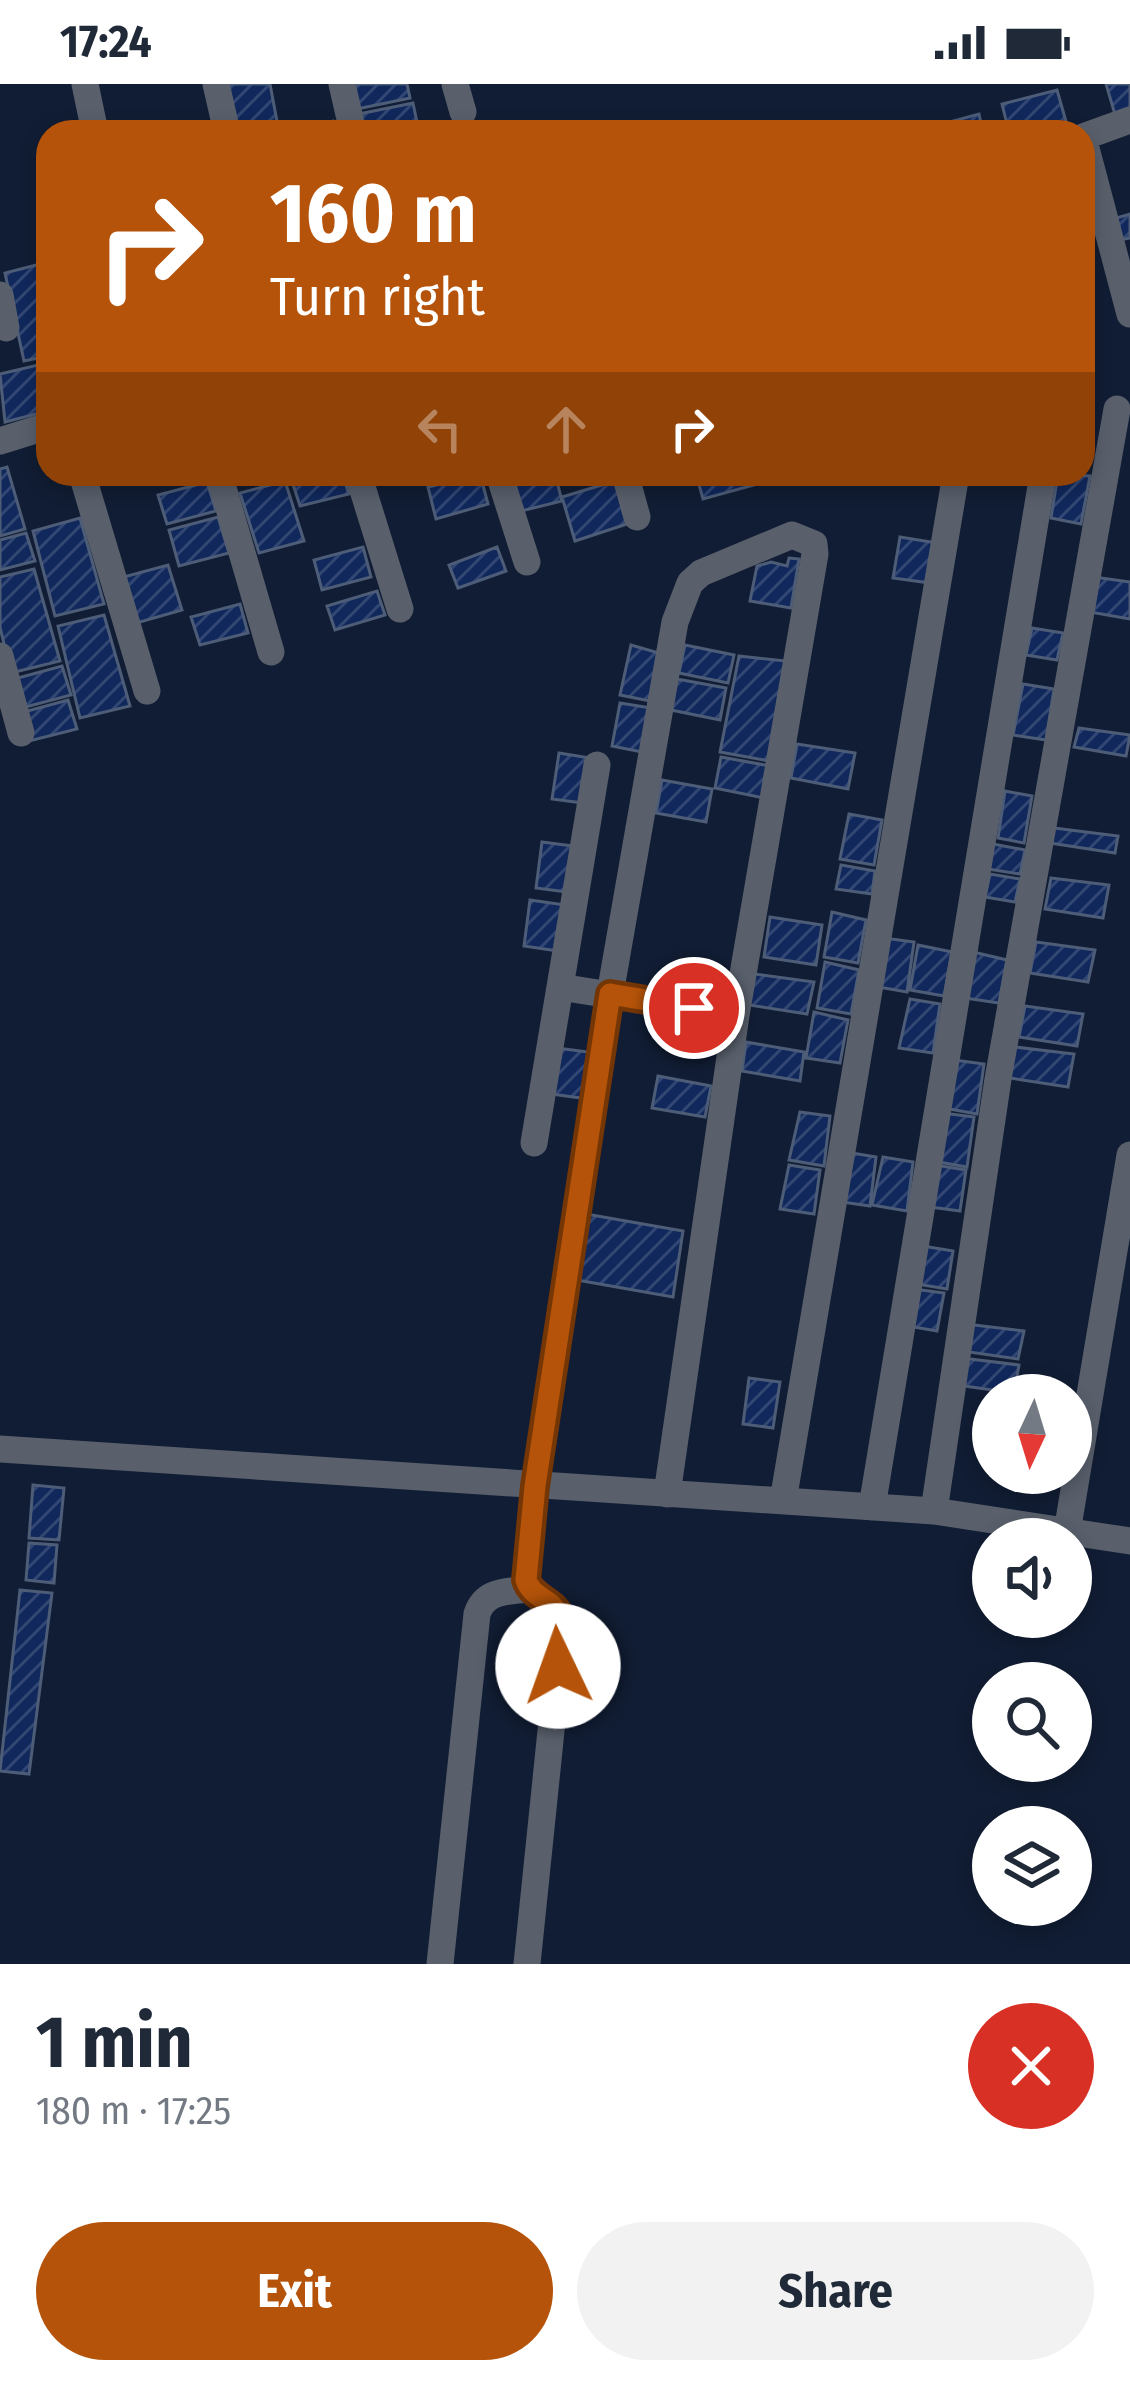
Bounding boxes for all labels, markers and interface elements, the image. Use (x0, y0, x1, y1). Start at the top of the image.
text: 17:24 (60, 15, 152, 69)
text: 160 m (270, 163, 477, 264)
icon: right (72, 168, 228, 324)
text: Turn right (270, 265, 485, 329)
icon: left (407, 396, 473, 462)
icon: ahead (533, 396, 599, 462)
icon: right (659, 396, 725, 462)
pin (643, 957, 745, 1059)
icon: arrive (661, 975, 727, 1041)
north arrow (972, 1374, 1092, 1494)
map controls (972, 1374, 1092, 1926)
button: sound (972, 1518, 1092, 1638)
position arrow (495, 1603, 621, 1729)
button: search (972, 1662, 1092, 1782)
button: layers (972, 1806, 1092, 1926)
text: 1 min (36, 2000, 193, 2086)
button: close (968, 2003, 1094, 2129)
text: 180 m · 17:25 (36, 2088, 231, 2134)
button: Exit (36, 2222, 553, 2360)
button: Share (577, 2222, 1094, 2360)

